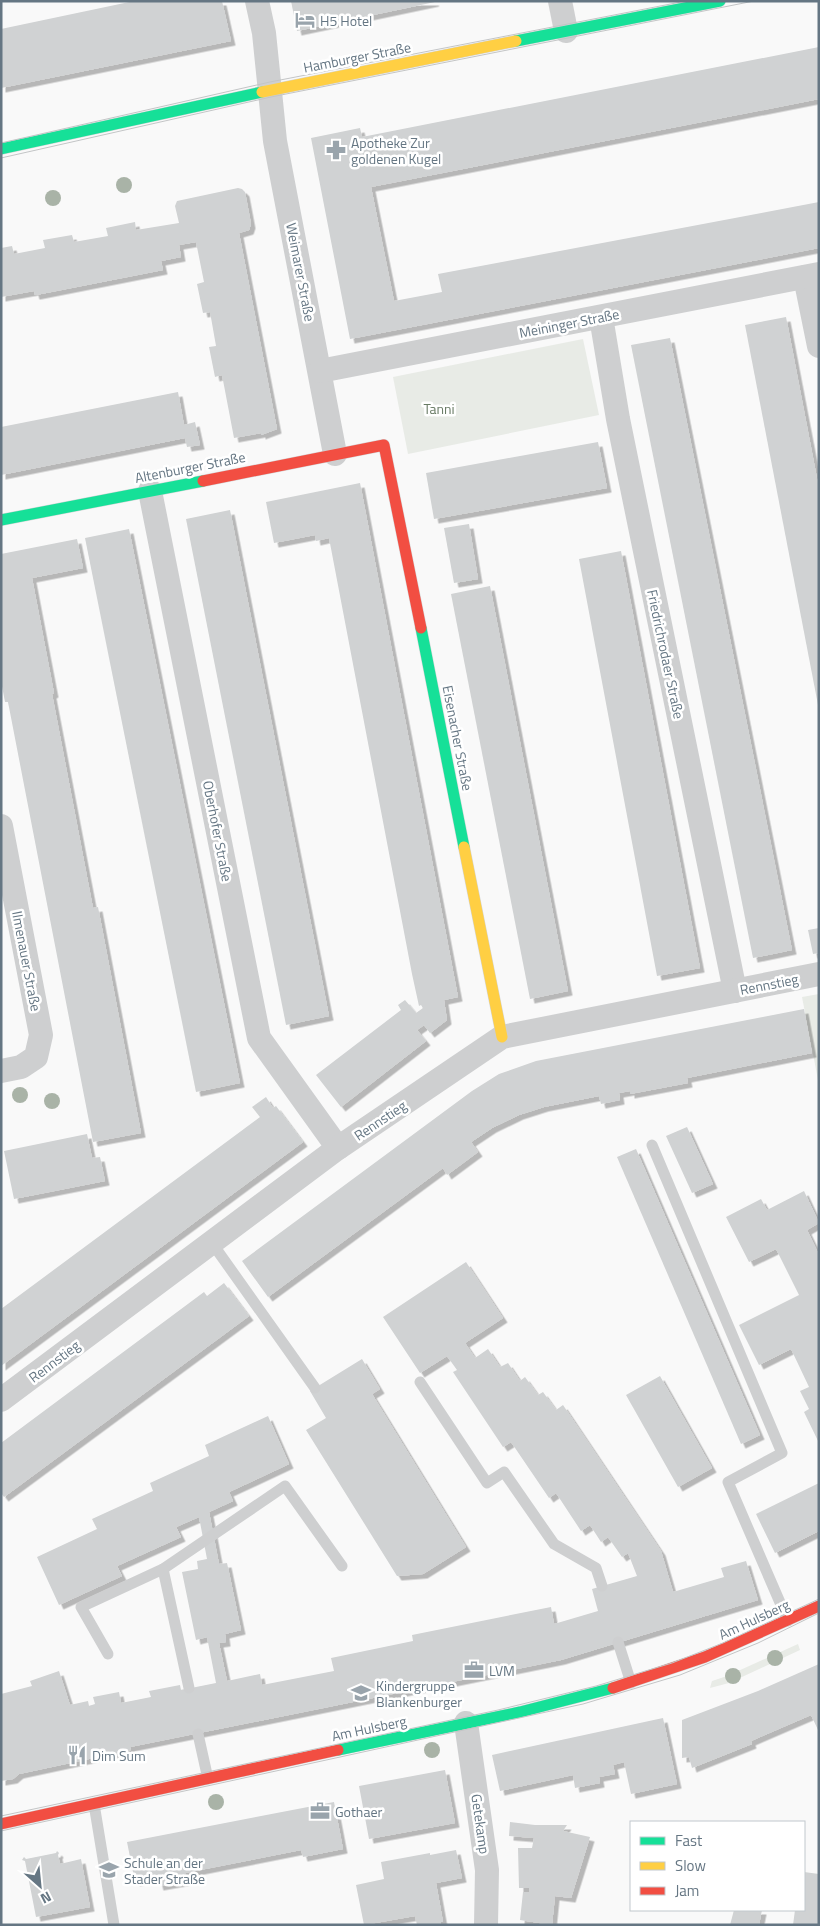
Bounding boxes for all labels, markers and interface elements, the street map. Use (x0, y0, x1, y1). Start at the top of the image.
hotel icon: H5 Hotel (294, 9, 316, 31)
place label: H5 Hotel (320, 10, 372, 31)
street label: Hamburger Straße (301, 36, 413, 78)
place label: Apotheke Zur goldenen Kugel (351, 132, 441, 169)
pharmacy icon: Apotheke Zur goldenen Kugel (325, 139, 347, 161)
street label: Weimarer Straße (281, 221, 321, 323)
street label: Meininger Straße (517, 303, 621, 343)
park label: Tanni (423, 398, 455, 419)
street label: Altenburger Straße (133, 446, 247, 488)
street label: Friedrichrodaer Straße (642, 587, 690, 721)
street label: Eisenacher Straße (437, 684, 479, 792)
street label: Oberhofer Straße (198, 779, 238, 883)
street label: Ilmenauer Straße (7, 909, 47, 1013)
street label: Rennstieg (738, 968, 800, 1000)
street label: Rennstieg (350, 1095, 410, 1145)
street label: Rennstieg (24, 1335, 84, 1387)
street label: Am Hulsberg (715, 1593, 793, 1645)
office icon: LVM (463, 1659, 485, 1681)
place label: LVM (489, 1660, 515, 1681)
place label: Kindergruppe Blankenburger (376, 1675, 462, 1712)
school or university icon: Kindergruppe Blankenburger (350, 1682, 372, 1704)
street label: Am Hulsberg (330, 1710, 408, 1746)
restaurant icon: Dim Sum (66, 1744, 88, 1766)
place label: Dim Sum (92, 1745, 146, 1766)
street label: Getekamp (466, 1793, 496, 1855)
office icon: Gothaer (309, 1800, 331, 1822)
place label: Gothaer (335, 1801, 382, 1822)
legend (630, 1821, 805, 1911)
text: Fast (675, 1829, 703, 1852)
place label: Schule an der Stader Straße (124, 1852, 205, 1889)
text: Slow (675, 1854, 706, 1877)
school or university icon: Schule an der Stader Straße (98, 1859, 120, 1881)
north arrow (15, 1861, 65, 1911)
text: Jam (675, 1879, 699, 1902)
text: N (37, 1886, 55, 1910)

